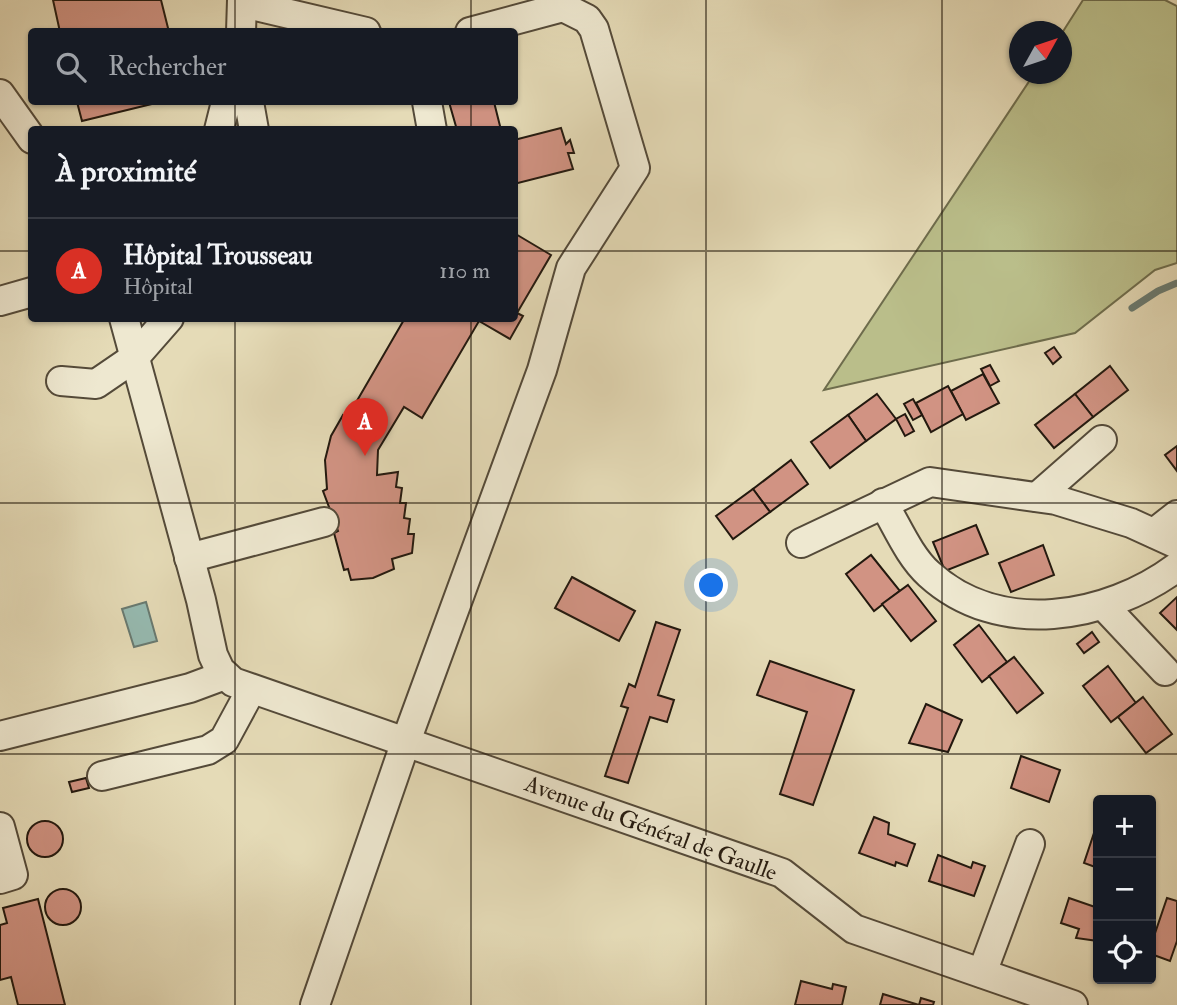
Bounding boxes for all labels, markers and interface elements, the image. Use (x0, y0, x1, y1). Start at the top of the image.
north arrow (1009, 21, 1072, 84)
search box (28, 28, 518, 105)
icon: search (52, 48, 90, 86)
text: Rechercher (108, 51, 227, 83)
text: À proximité (56, 153, 196, 190)
text: Hôpital Trousseau (123, 240, 312, 272)
text: A (72, 256, 86, 285)
text: 110 m (439, 256, 490, 285)
text: Hôpital (123, 272, 193, 301)
pin: A (342, 398, 388, 456)
your location (694, 568, 728, 602)
street label: Avenue du Général de Gaulle (520, 768, 782, 887)
map controls (1093, 795, 1156, 984)
button: + (1093, 795, 1156, 858)
button: − (1093, 858, 1156, 921)
button: locate (1093, 921, 1156, 984)

